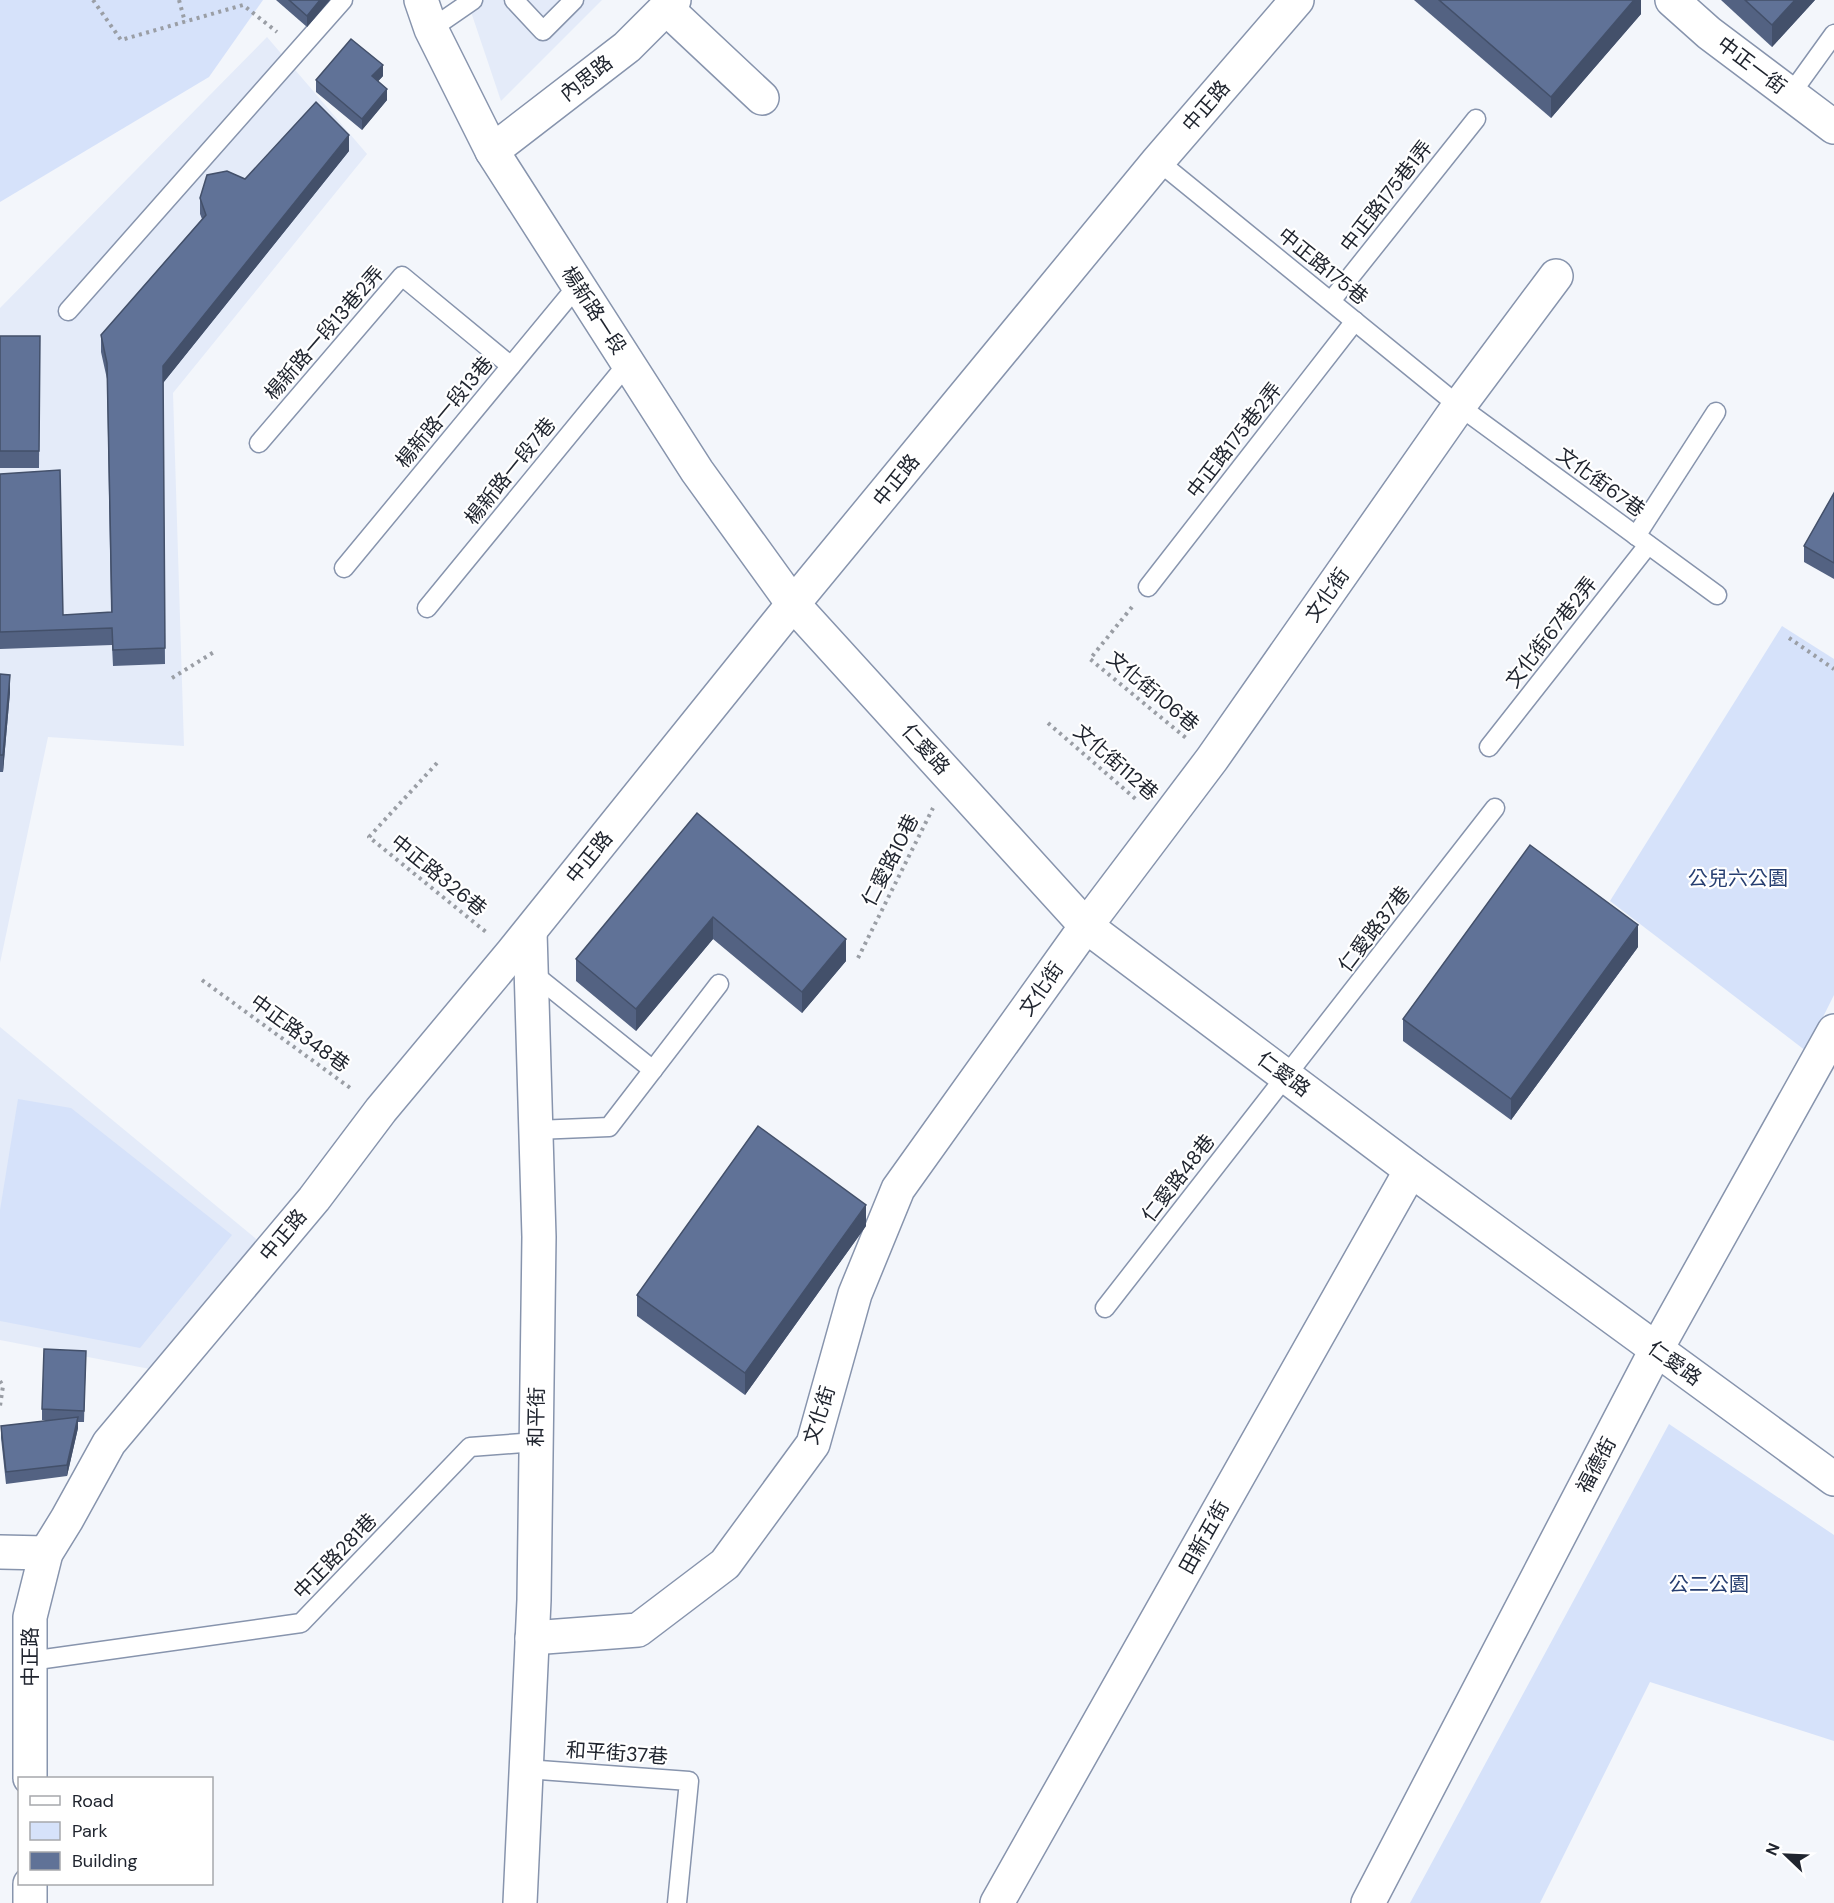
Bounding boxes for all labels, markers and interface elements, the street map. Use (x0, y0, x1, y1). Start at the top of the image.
street label: 中正一街 (1712, 31, 1792, 99)
street label: 內思路 (554, 49, 618, 107)
street label: 中正路 (1177, 75, 1235, 137)
street label: 中正路175巷1弄 (1334, 135, 1438, 257)
street label: 中正路175巷 (1273, 222, 1373, 310)
street label: 楊新路一段13巷2弄 (259, 260, 389, 406)
street label: 楊新路一段 (556, 261, 632, 359)
street label: 楊新路一段13巷 (390, 351, 498, 473)
street label: 中正路175巷2弄 (1181, 377, 1287, 503)
street label: 楊新路一段7巷 (459, 412, 561, 530)
street label: 文化街67巷 (1552, 441, 1650, 523)
street label: 中正路 (867, 449, 925, 511)
street label: 文化街 (1299, 563, 1355, 627)
street label: 文化街67巷2弄 (1499, 571, 1603, 693)
street label: 文化街106巷 (1102, 645, 1204, 737)
street label: 仁愛路 (896, 718, 956, 780)
street label: 文化街112巷 (1068, 718, 1164, 806)
street label: 仁愛路10巷 (856, 810, 924, 910)
street label: 中正路 (560, 826, 618, 888)
street label: 中正路326巷 (386, 828, 492, 922)
park label: 公兒六公園 (1688, 865, 1788, 891)
street label: 仁愛路37巷 (1332, 881, 1416, 977)
street label: 文化街 (1013, 957, 1069, 1021)
street label: 中正路348巷 (245, 988, 355, 1078)
street label: 仁愛路 (1252, 1046, 1316, 1102)
street label: 仁愛路48巷 (1136, 1129, 1220, 1227)
street label: 中正路 (254, 1204, 312, 1266)
street label: 仁愛路 (1643, 1335, 1707, 1391)
street label: 文化街 (797, 1382, 841, 1448)
street label: 和平街 (522, 1387, 550, 1447)
street label: 福德街 (1570, 1432, 1622, 1498)
street label: 田新五街 (1173, 1496, 1235, 1578)
street label: 中正路281巷 (288, 1508, 382, 1604)
park label: 公二公園 (1669, 1571, 1749, 1597)
street label: 中正路 (17, 1627, 43, 1687)
street label: 和平街37巷 (565, 1736, 669, 1770)
legend (18, 1777, 213, 1885)
text: Road (72, 1789, 114, 1813)
text: Park (72, 1819, 108, 1843)
north arrow (1756, 1825, 1816, 1885)
text: N (1761, 1840, 1785, 1859)
text: Building (72, 1849, 137, 1873)

